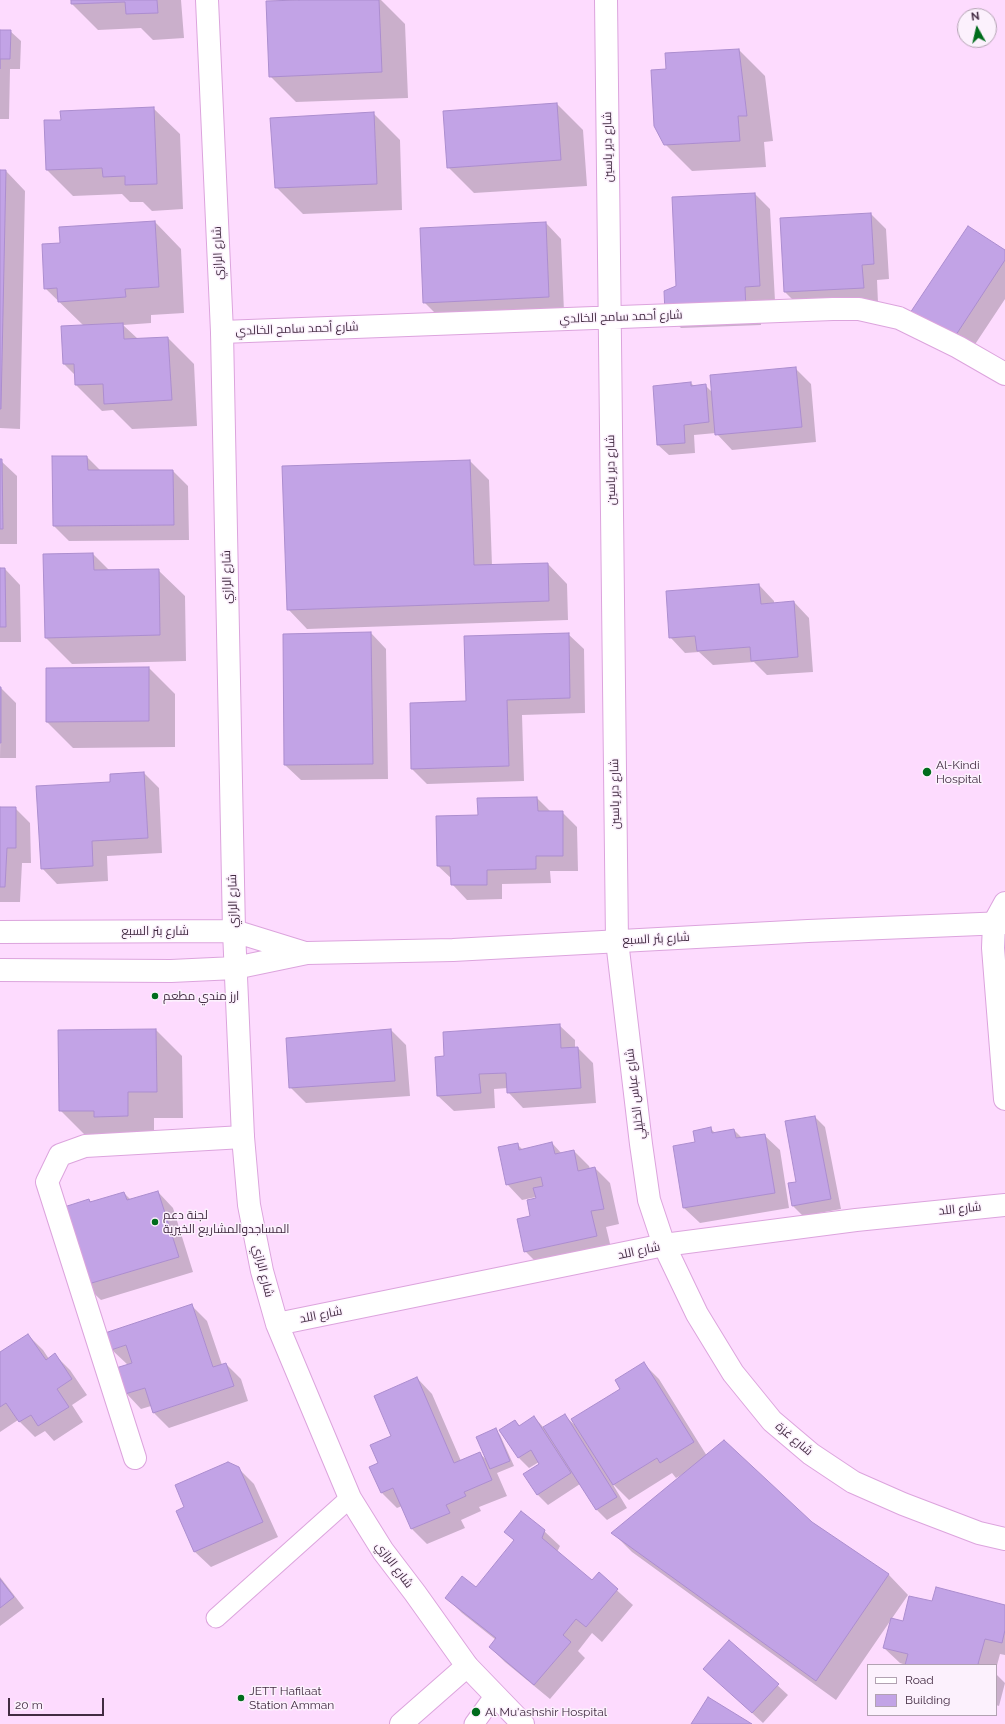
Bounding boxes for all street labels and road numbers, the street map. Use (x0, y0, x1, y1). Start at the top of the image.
street label: شارع دير ياسين (600, 112, 616, 182)
street label: شارع الرازي (210, 226, 226, 280)
street label: شارع أحمد سامح الخالدي (559, 308, 683, 326)
street label: شارع أحمد سامح الخالدي (235, 320, 359, 338)
street label: شارع دير ياسين (603, 435, 619, 505)
street label: شارع الرازي (219, 550, 235, 604)
street label: شارع دير ياسين (607, 759, 623, 829)
street label: شارع الرازي (225, 874, 241, 928)
street label: شارع بئر السبع (121, 924, 189, 938)
street label: شارع بئر السبع (622, 930, 690, 948)
street label: شارع عباس الخليلي (622, 1048, 648, 1140)
street label: شارع اللد (938, 1200, 982, 1218)
street label: شارع اللد (617, 1239, 661, 1263)
street label: شارع الرازي (250, 1243, 276, 1299)
street label: شارع اللد (299, 1304, 343, 1326)
street label: شارع غزة (773, 1419, 815, 1459)
street label: شارع الرازي (372, 1539, 416, 1591)

